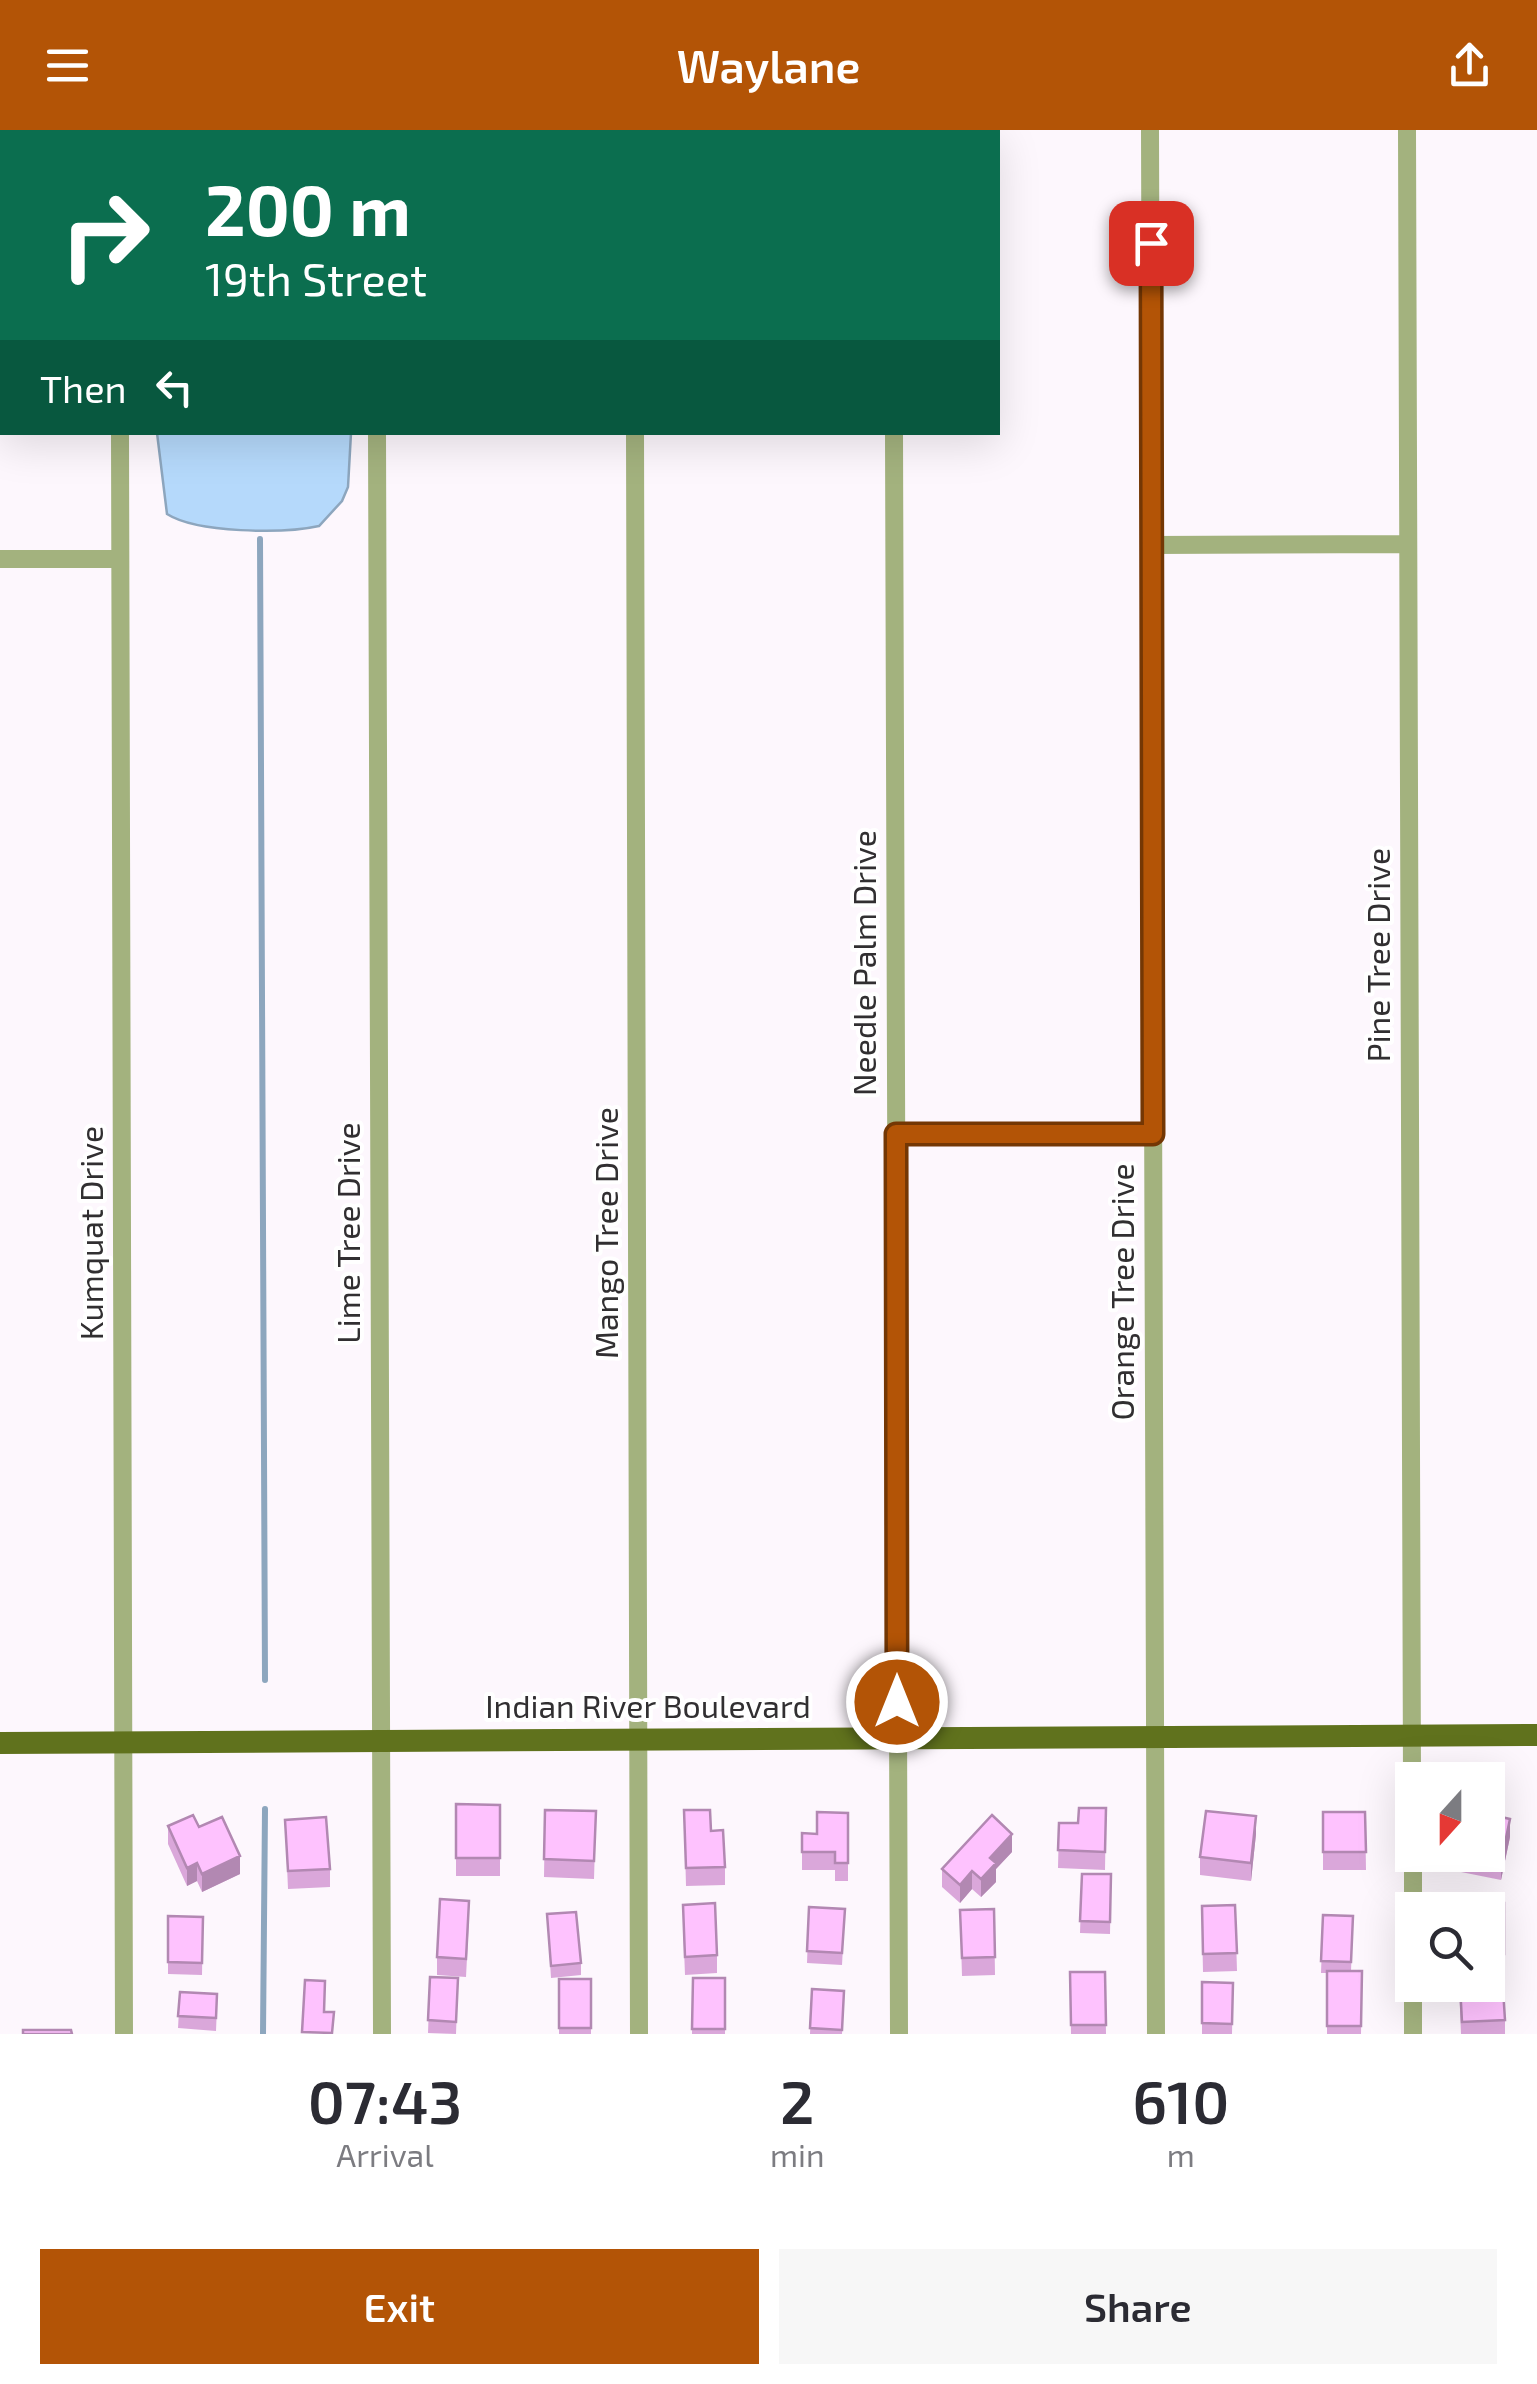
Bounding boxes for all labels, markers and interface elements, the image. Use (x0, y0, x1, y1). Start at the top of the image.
icon: menu (40, 38, 95, 93)
text: Waylane (677, 38, 860, 92)
icon: share (1442, 38, 1497, 93)
text: 200 m (205, 166, 411, 250)
icon: right (40, 170, 170, 300)
pin (1109, 201, 1194, 286)
icon: arrive (1124, 216, 1179, 271)
text: 19th Street (205, 251, 427, 305)
icon: left (147, 360, 202, 415)
text: Then (40, 365, 127, 411)
street label: Needle Palm Drive (844, 830, 882, 1096)
street label: Pine Tree Drive (1358, 848, 1396, 1062)
street label: Mango Tree Drive (586, 1107, 624, 1359)
street label: Lime Tree Drive (328, 1122, 366, 1344)
street label: Kumquat Drive (71, 1126, 109, 1340)
street label: Orange Tree Drive (1102, 1163, 1140, 1421)
position arrow (845, 1650, 949, 1754)
street label: Indian River Boulevard (485, 1686, 811, 1724)
north arrow (1395, 1762, 1505, 1872)
map controls (1395, 1762, 1505, 2002)
button: search (1395, 1892, 1505, 2002)
text: 07:43 (308, 2064, 462, 2136)
text: 2 (780, 2064, 814, 2136)
text: 610 (1132, 2064, 1229, 2136)
text: Arrival (336, 2135, 434, 2173)
text: min (770, 2135, 825, 2173)
text: m (1167, 2135, 1195, 2173)
button: Exit (40, 2249, 759, 2364)
button: Share (779, 2249, 1497, 2364)

